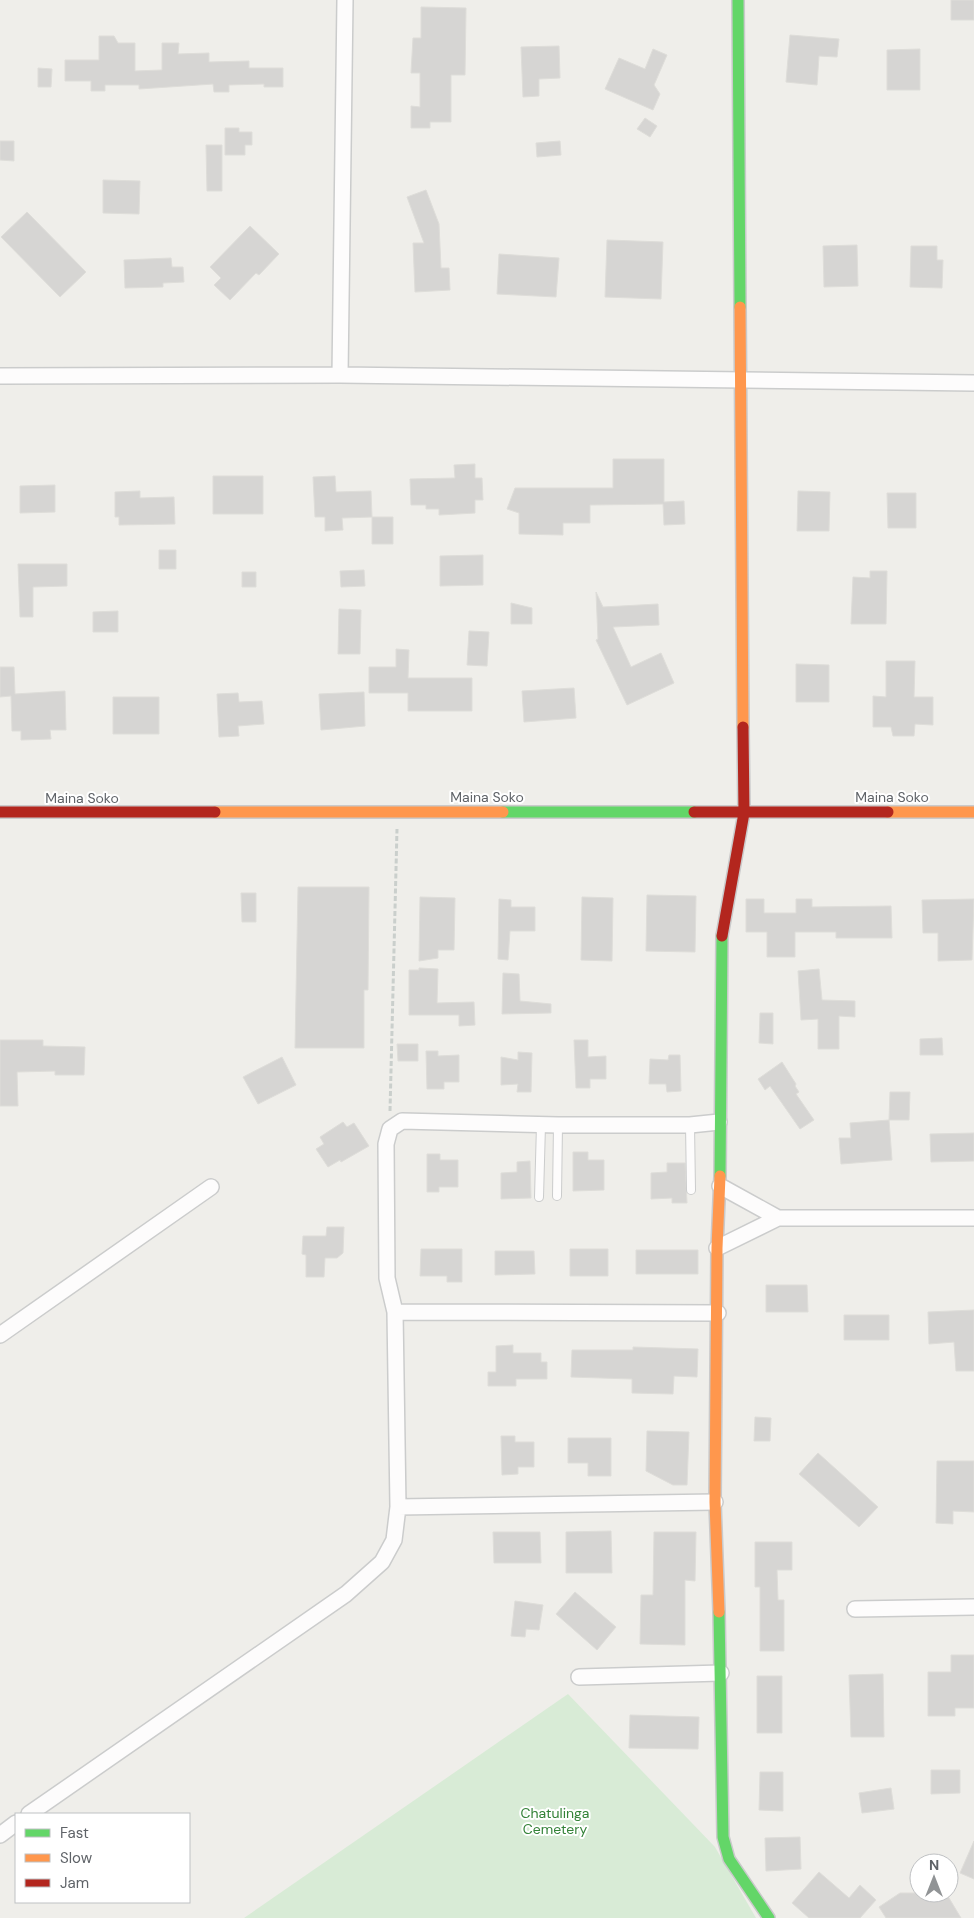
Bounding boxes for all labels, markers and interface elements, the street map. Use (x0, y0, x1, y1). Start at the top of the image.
street label: Maina Soko (450, 788, 524, 806)
street label: Maina Soko (855, 788, 929, 806)
street label: Maina Soko (45, 789, 119, 807)
park label: Chatulinga Cemetery (521, 1804, 589, 1838)
legend (15, 1813, 190, 1903)
text: Fast (60, 1823, 89, 1843)
text: Slow (60, 1848, 93, 1868)
north arrow (909, 1853, 959, 1903)
text: N (929, 1856, 939, 1874)
text: Jam (60, 1873, 89, 1893)

